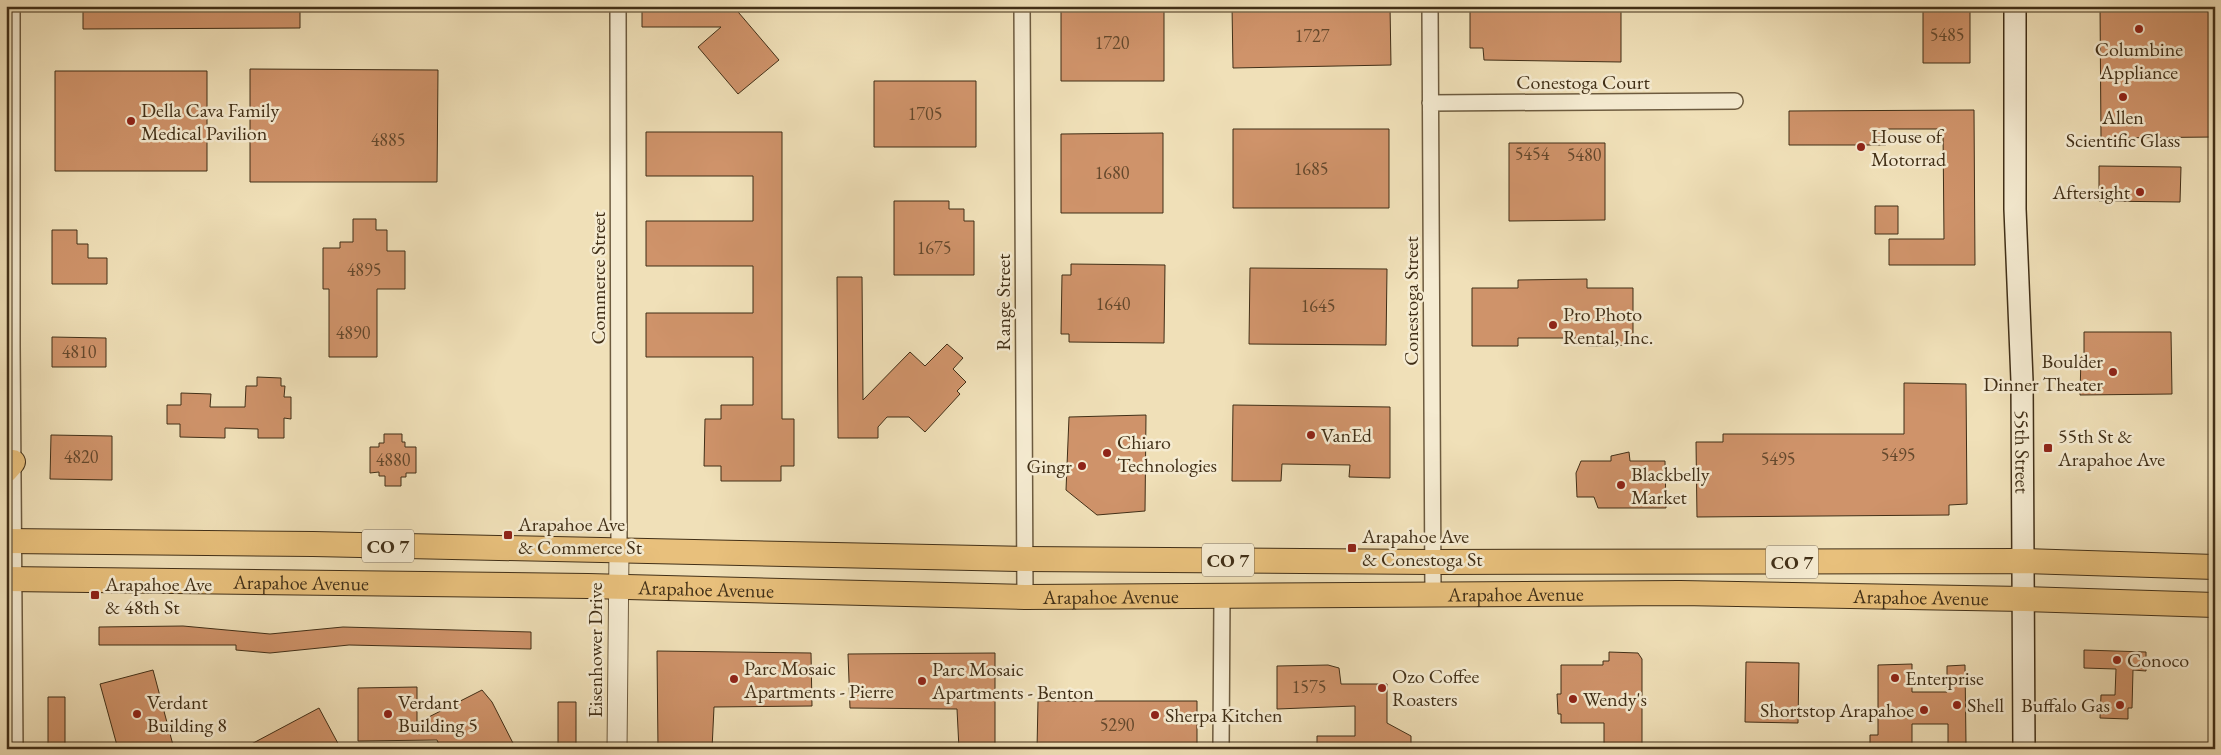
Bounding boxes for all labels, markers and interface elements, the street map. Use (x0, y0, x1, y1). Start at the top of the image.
house number: 5485 (1930, 23, 1964, 46)
marker: Columbine Appliance (2133, 23, 2145, 35)
house number: 1727 (1295, 24, 1330, 47)
house number: 1720 (1095, 31, 1130, 54)
place label: Columbine Appliance (2095, 36, 2183, 85)
street label: Conestoga Court (1516, 69, 1650, 95)
marker: Allen Scientific Glass (2117, 91, 2129, 103)
place label: Della Cava Family Medical Pavilion (141, 97, 280, 146)
house number: 1705 (908, 102, 942, 125)
place label: Allen Scientific Glass (2066, 104, 2180, 153)
marker: Della Cava Family Medical Pavilion (125, 115, 137, 127)
place label: House of Motorrad (1871, 123, 1947, 172)
house number: 4885 (371, 128, 405, 151)
marker: House of Motorrad (1855, 141, 1867, 153)
house number: 5454 (1515, 142, 1550, 165)
house number: 5480 (1567, 143, 1602, 166)
house number: 1685 (1294, 157, 1328, 180)
house number: 1680 (1095, 161, 1130, 184)
place label: Aftersight (2051, 179, 2131, 205)
marker: Aftersight (2134, 186, 2146, 198)
street label: Commerce Street (585, 211, 611, 345)
street label: Conestoga Street (1398, 235, 1424, 366)
house number: 1675 (917, 236, 951, 259)
street label: Range Street (990, 253, 1016, 351)
house number: 4895 (347, 258, 381, 281)
house number: 1640 (1096, 292, 1131, 315)
house number: 1645 (1301, 294, 1335, 317)
place label: Pro Photo Rental, Inc. (1563, 301, 1653, 350)
marker: Pro Photo Rental, Inc. (1547, 319, 1559, 331)
house number: 4890 (336, 321, 371, 344)
house number: 4810 (62, 340, 97, 363)
place label: Boulder Dinner Theater (1983, 348, 2103, 397)
marker: Boulder Dinner Theater (2107, 366, 2119, 378)
street label: 55th Street (2009, 410, 2036, 495)
place label: VanEd (1321, 422, 1373, 448)
place label: 55th St & Arapahoe Ave (2057, 423, 2165, 472)
place label: Chiaro Technologies (1117, 429, 1217, 478)
marker: VanEd (1305, 429, 1317, 441)
marker: 55th St & Arapahoe Ave (2042, 442, 2054, 454)
house number: 5495 (1881, 443, 1915, 466)
house number: 4820 (64, 445, 99, 468)
marker: Chiaro Technologies (1101, 447, 1113, 459)
house number: 5495 (1761, 447, 1795, 470)
house number: 4880 (376, 448, 411, 471)
place label: Gingr (1027, 453, 1072, 479)
marker: Gingr (1076, 460, 1088, 472)
place label: Blackbelly Market (1631, 461, 1710, 510)
marker: Blackbelly Market (1615, 479, 1627, 491)
place label: Arapahoe Ave & Commerce St (517, 511, 643, 560)
place label: Arapahoe Ave & Conestoga St (1361, 523, 1483, 572)
marker: Arapahoe Ave & Commerce St (502, 529, 514, 541)
road number: CO 7 (362, 530, 414, 562)
marker: Arapahoe Ave & Conestoga St (1346, 542, 1358, 554)
road number: CO 7 (1202, 544, 1254, 576)
road number: CO 7 (1766, 546, 1818, 578)
street label: Arapahoe Avenue (232, 569, 369, 596)
place label: Arapahoe Ave & 48th St (104, 571, 212, 620)
street label: Arapahoe Avenue (637, 574, 774, 604)
street label: Arapahoe Avenue (1447, 581, 1584, 607)
street label: Eisenhower Drive (582, 582, 608, 718)
street label: Arapahoe Avenue (1042, 583, 1179, 610)
street label: Arapahoe Avenue (1852, 583, 1989, 611)
marker: Arapahoe Ave & 48th St (89, 589, 101, 601)
place label: Conoco (2127, 647, 2189, 673)
marker: Conoco (2111, 654, 2123, 666)
place label: Parc Mosaic Apartments - Pierre (743, 655, 894, 704)
place label: Parc Mosaic Apartments - Benton (931, 656, 1094, 705)
place label: Ozo Coffee Roasters (1392, 663, 1479, 712)
place label: Enterprise (1905, 665, 1984, 691)
marker: Enterprise (1889, 672, 1901, 684)
marker: Parc Mosaic Apartments - Pierre (728, 673, 740, 685)
marker: Parc Mosaic Apartments - Benton (916, 675, 928, 687)
house number: 1575 (1292, 675, 1326, 698)
marker: Ozo Coffee Roasters (1376, 682, 1388, 694)
place label: Wendy's (1583, 686, 1647, 712)
place label: Verdant Building 8 (147, 689, 227, 738)
place label: Verdant Building 5 (398, 689, 478, 738)
place label: Shell (1967, 692, 2004, 718)
place label: Buffalo Gas (2021, 692, 2110, 718)
marker: Wendy's (1567, 693, 1579, 705)
place label: Shortstop Arapahoe (1760, 697, 1914, 723)
marker: Shell (1951, 699, 1963, 711)
marker: Buffalo Gas (2114, 699, 2126, 711)
place label: Sherpa Kitchen (1165, 702, 1283, 728)
marker: Shortstop Arapahoe (1918, 704, 1930, 716)
marker: Verdant Building 8 (131, 708, 143, 720)
marker: Verdant Building 5 (382, 708, 394, 720)
marker: Sherpa Kitchen (1149, 709, 1161, 721)
house number: 5290 (1100, 713, 1135, 736)

